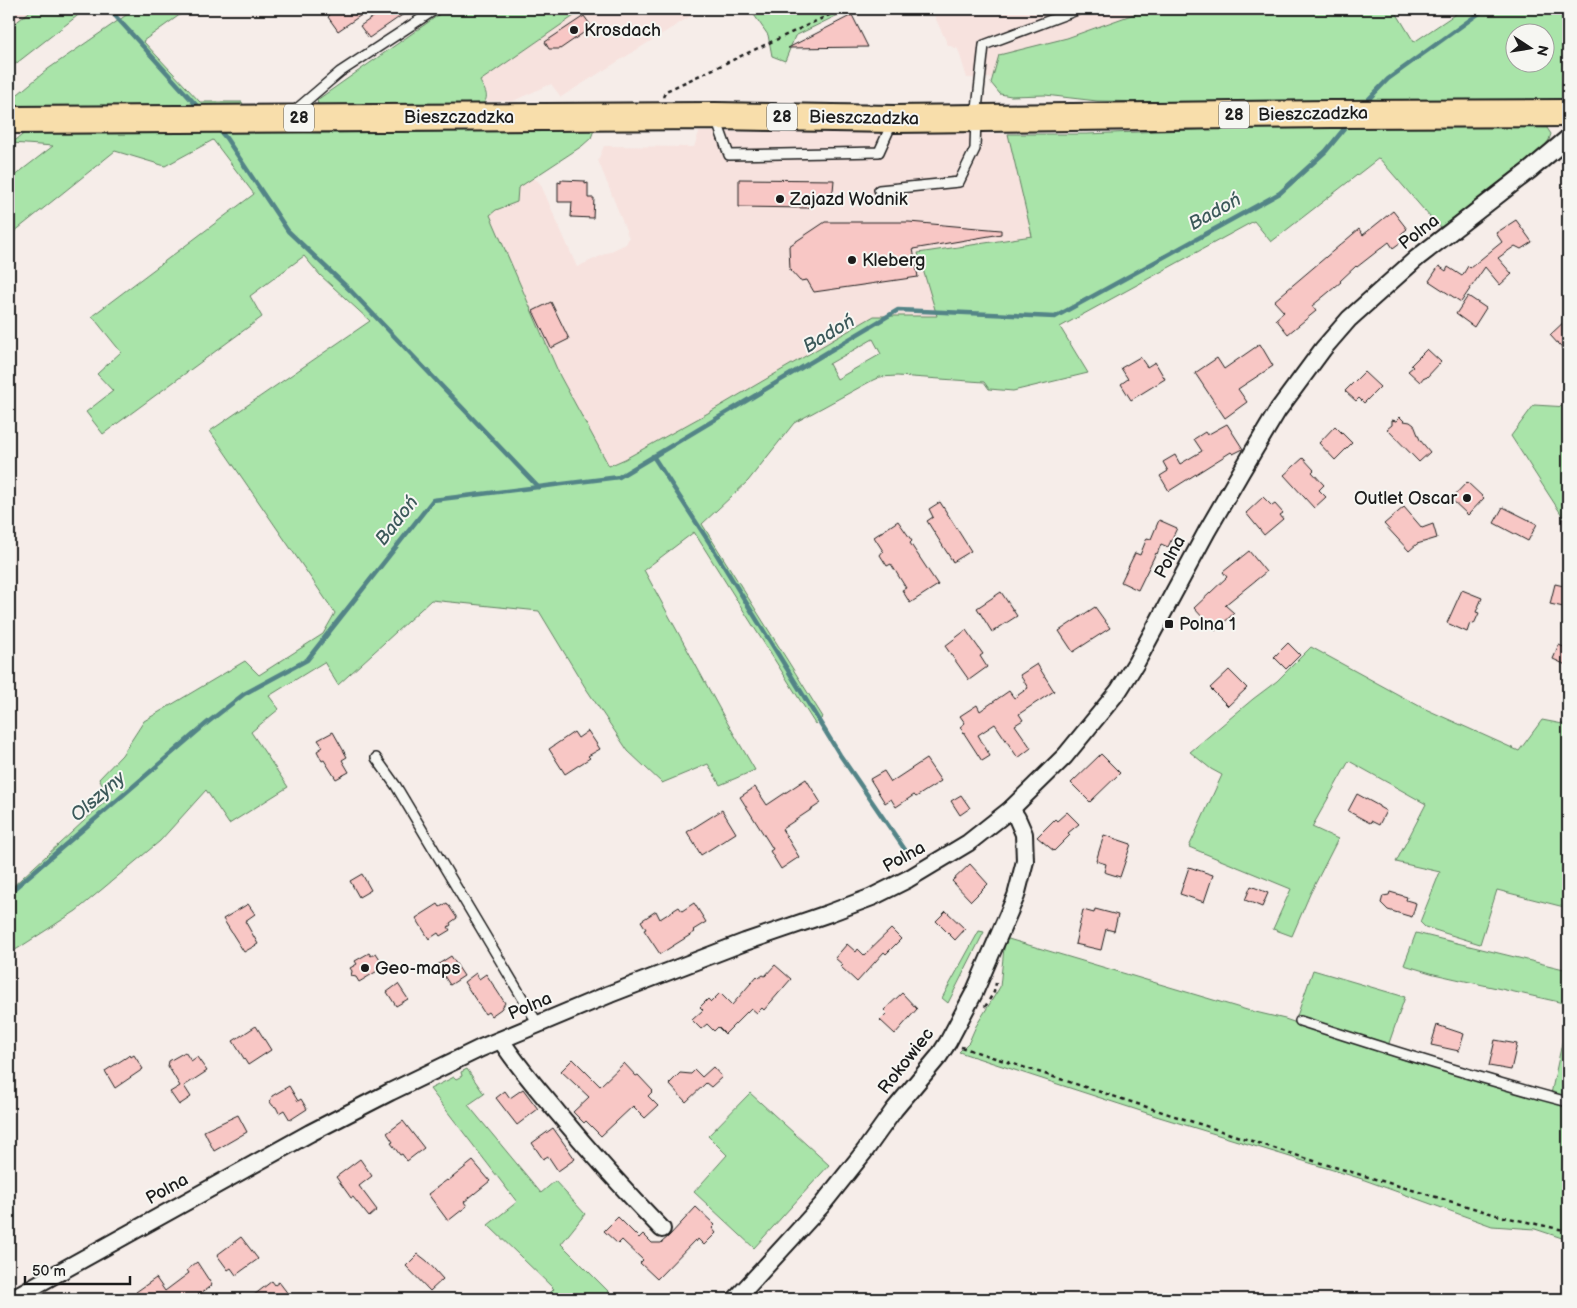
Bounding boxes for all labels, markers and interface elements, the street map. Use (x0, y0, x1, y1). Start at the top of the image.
place label: Krosdach (584, 20, 661, 41)
north arrow (1504, 22, 1554, 72)
marker: Krosdach (568, 24, 580, 36)
text: N (1533, 44, 1552, 58)
road number: 28 (1219, 102, 1249, 128)
street label: Bieszczadzka (1258, 103, 1368, 125)
road number: 28 (767, 104, 797, 130)
road number: 28 (284, 105, 314, 132)
street label: Bieszczadzka (404, 107, 514, 128)
street label: Bieszczadzka (809, 107, 919, 129)
water label: Badoń (1185, 188, 1245, 236)
place label: Zajazd Wodnik (789, 189, 908, 210)
marker: Zajazd Wodnik (774, 193, 786, 205)
street label: Polna (1395, 210, 1443, 254)
place label: Kleberg (862, 250, 926, 271)
marker: Kleberg (846, 254, 858, 266)
water label: Badoń (799, 310, 859, 358)
place label: Outlet Oscar (1354, 488, 1457, 509)
water label: Badoń (371, 492, 423, 550)
marker: Outlet Oscar (1461, 492, 1473, 504)
street label: Polna (1150, 532, 1190, 582)
place label: Polna 1 (1179, 614, 1236, 635)
marker: Polna 1 (1163, 618, 1175, 630)
water label: Olszyny (66, 766, 131, 827)
street label: Polna (879, 837, 929, 877)
place label: Geo-maps (375, 958, 460, 979)
marker: Geo-maps (359, 962, 371, 974)
street label: Polna (505, 988, 555, 1024)
street label: Rokowiec (874, 1024, 938, 1098)
street label: Polna (142, 1169, 192, 1209)
scale bar (25, 1253, 130, 1285)
text: 50 m (32, 1262, 66, 1281)

